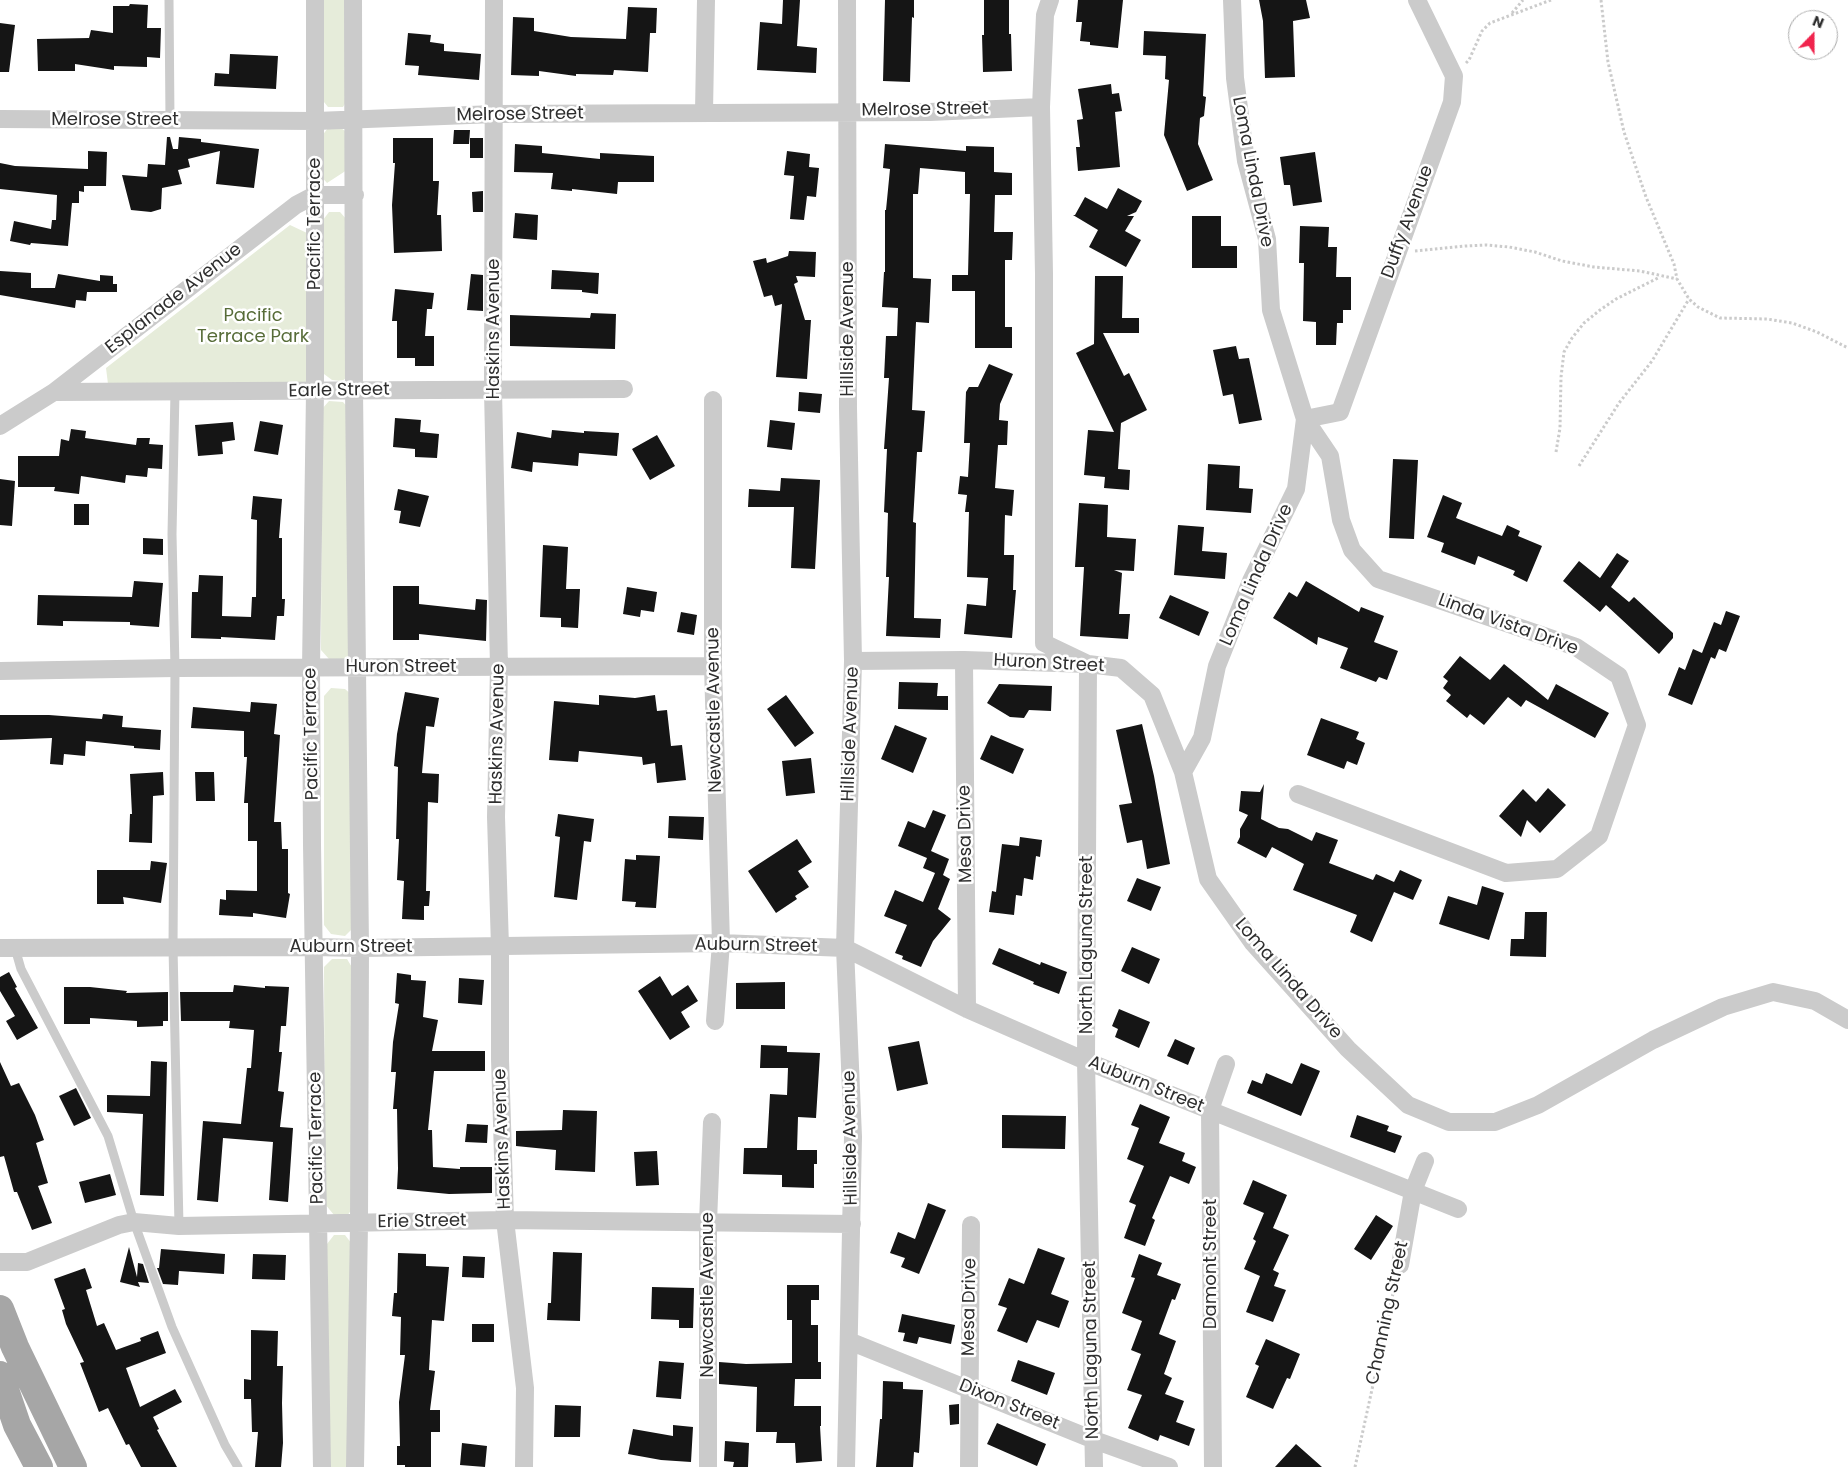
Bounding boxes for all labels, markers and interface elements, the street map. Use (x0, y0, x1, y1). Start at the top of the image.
north arrow (1788, 10, 1838, 60)
text: N (1810, 11, 1827, 33)
street label: Loma Linda Drive (1227, 95, 1277, 249)
street label: Melrose Street (861, 98, 989, 122)
street label: Melrose Street (456, 103, 584, 127)
street label: Melrose Street (51, 109, 179, 131)
street label: Pacific Terrace (304, 158, 326, 290)
street label: Duffy Avenue (1378, 163, 1438, 281)
street label: Esplanade Avenue (102, 239, 246, 359)
street label: Haskins Avenue (483, 258, 505, 400)
street label: Hillside Avenue (837, 261, 859, 397)
park label: Pacific Terrace Park (197, 305, 309, 348)
street label: Earle Street (288, 379, 390, 403)
street label: Loma Linda Drive (1216, 501, 1298, 649)
street label: Linda Vista Drive (1435, 590, 1581, 660)
street label: Newcastle Avenue (703, 627, 727, 793)
street label: Huron Street (993, 650, 1105, 678)
street label: Huron Street (345, 656, 457, 678)
street label: Haskins Avenue (486, 663, 510, 805)
street label: Hillside Avenue (838, 666, 864, 802)
street label: Pacific Terrace (300, 668, 324, 800)
street label: Mesa Drive (954, 785, 978, 883)
street label: North Laguna Street (1076, 856, 1098, 1034)
street label: Loma Linda Drive (1230, 914, 1346, 1044)
street label: Auburn Street (694, 934, 818, 958)
street label: Auburn Street (289, 936, 413, 958)
street label: Auburn Street (1085, 1052, 1207, 1118)
street label: Haskins Avenue (490, 1068, 516, 1210)
street label: Hillside Avenue (839, 1070, 863, 1206)
street label: Pacific Terrace (305, 1072, 329, 1204)
street label: Damont Street (1200, 1199, 1222, 1329)
street label: Erie Street (377, 1210, 467, 1234)
street label: Newcastle Avenue (697, 1212, 719, 1378)
street label: Channing Street (1362, 1239, 1414, 1387)
street label: Mesa Drive (958, 1258, 982, 1356)
street label: North Laguna Street (1080, 1261, 1104, 1439)
street label: Dixon Street (956, 1375, 1062, 1435)

